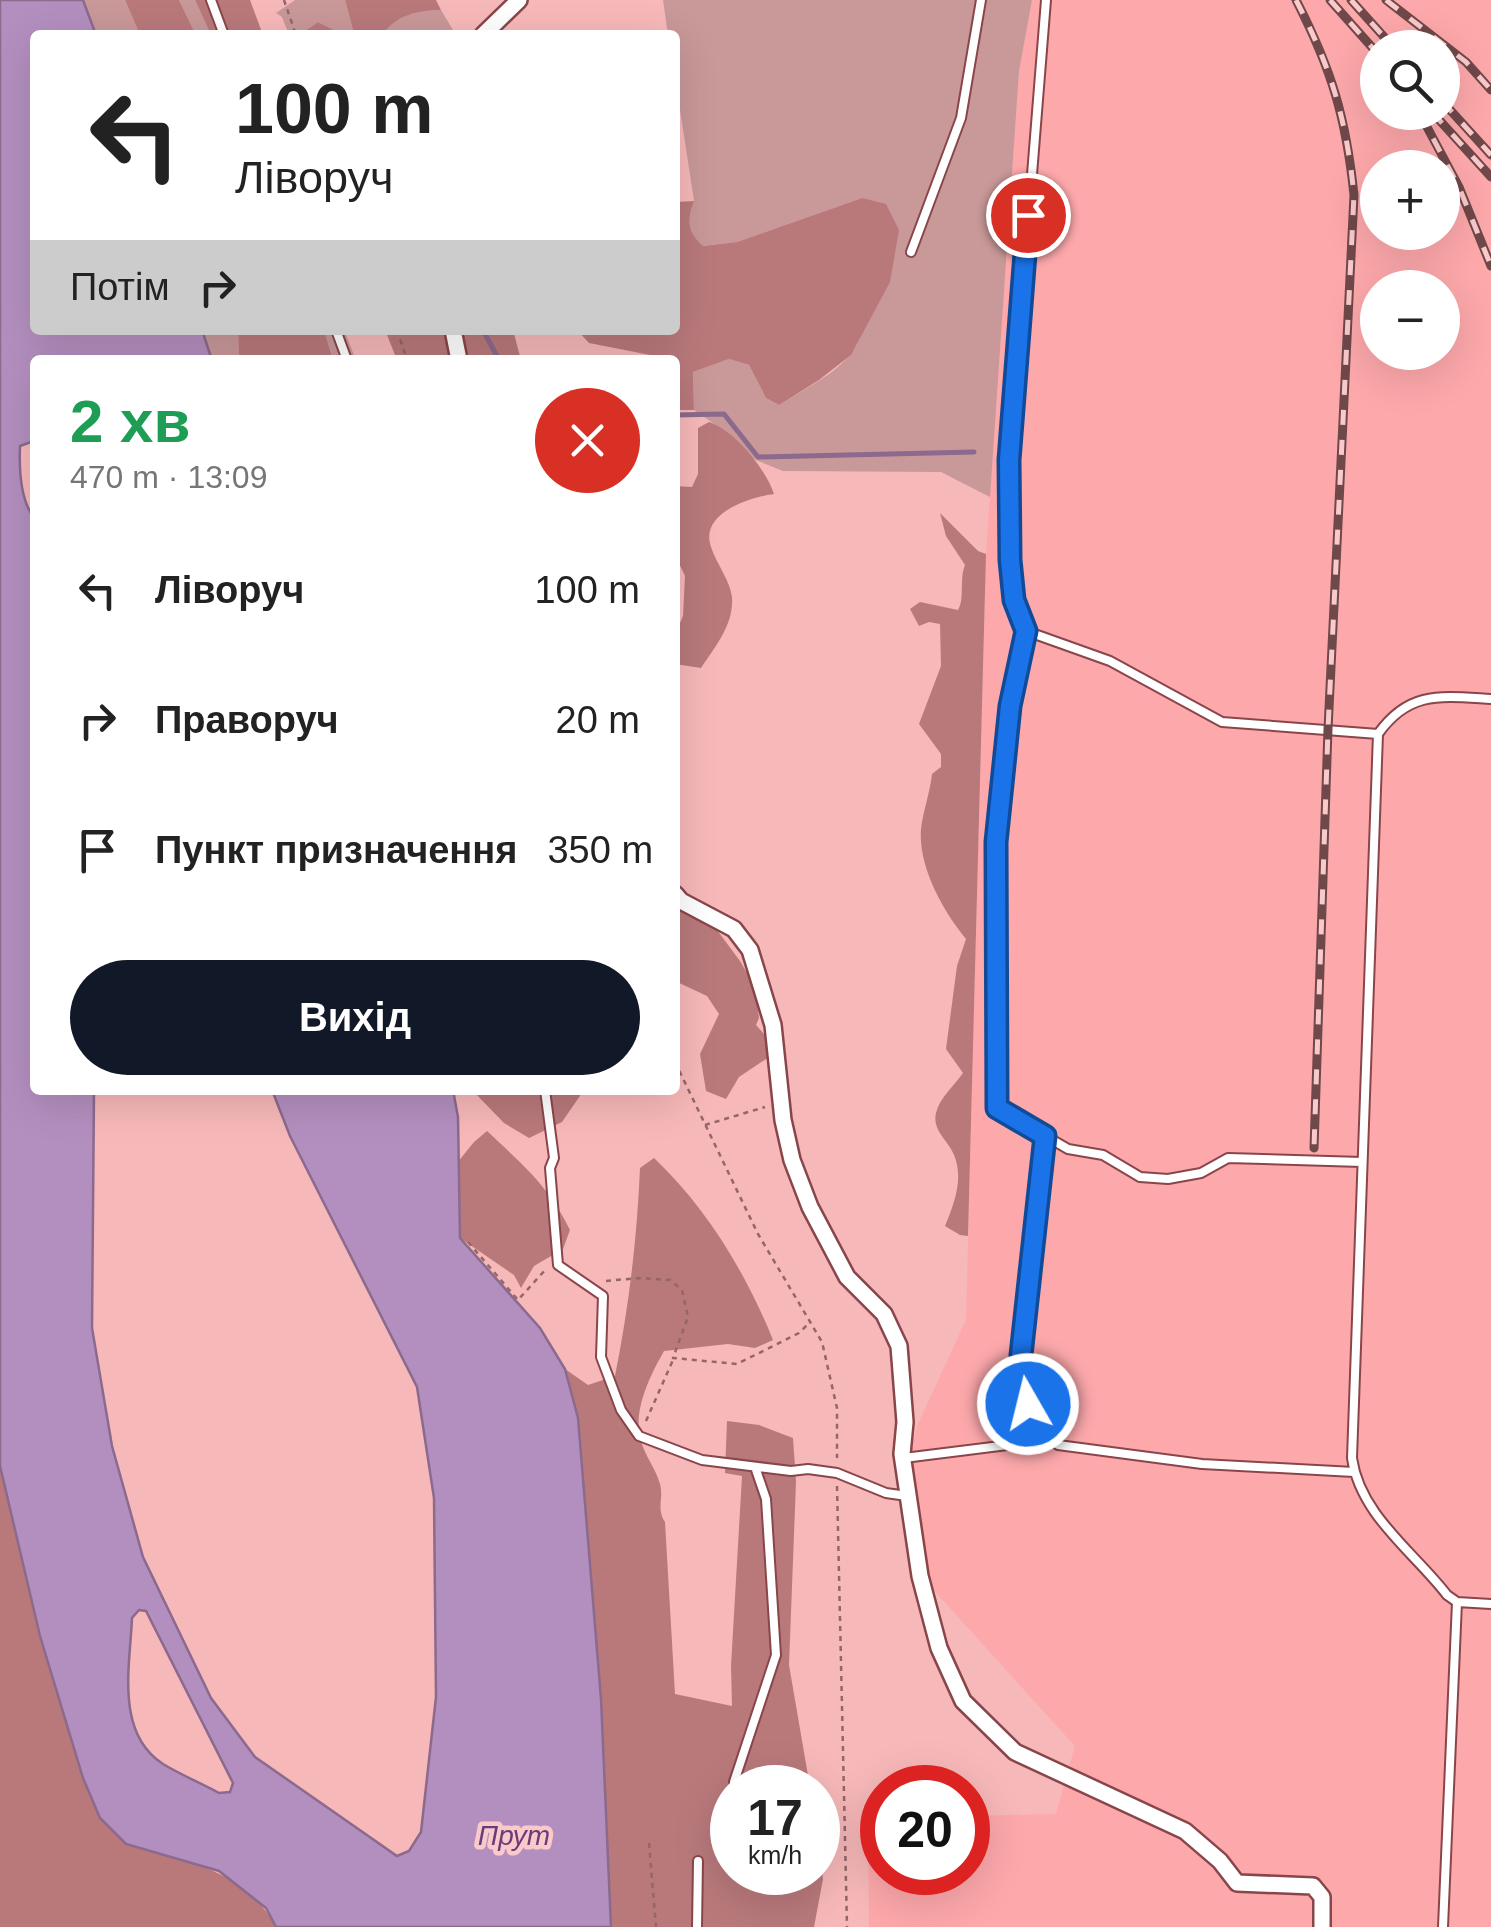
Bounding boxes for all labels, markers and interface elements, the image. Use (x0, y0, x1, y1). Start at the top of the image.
map controls (1360, 30, 1460, 370)
button: search (1360, 30, 1460, 130)
icon: left (70, 70, 200, 200)
text: 100 m (235, 70, 433, 148)
button: + (1360, 150, 1460, 250)
text: Ліворуч (235, 152, 393, 203)
pin (986, 173, 1071, 258)
icon: arrive (1001, 188, 1056, 243)
icon: right (190, 260, 245, 315)
text: Потім (70, 266, 170, 308)
button: − (1360, 270, 1460, 370)
text: 2 хв (70, 388, 190, 455)
button: close (535, 388, 640, 493)
text: 470 m · 13:09 (70, 459, 267, 495)
icon: left (70, 563, 125, 618)
text: Ліворуч (155, 569, 304, 611)
text: 100 m (534, 569, 640, 611)
icon: right (70, 693, 125, 748)
text: Праворуч (155, 699, 339, 741)
text: 20 m (556, 699, 640, 741)
icon: arrive (70, 823, 125, 878)
text: Пункт призначення (155, 829, 517, 871)
text: 350 m (547, 829, 653, 871)
button: Вихід (70, 960, 640, 1075)
position arrow (976, 1352, 1080, 1456)
speed limit sign: 20 (860, 1765, 990, 1895)
text: 17 (747, 1790, 803, 1846)
water label: Прут (478, 1820, 550, 1851)
text: km/h (748, 1841, 802, 1869)

